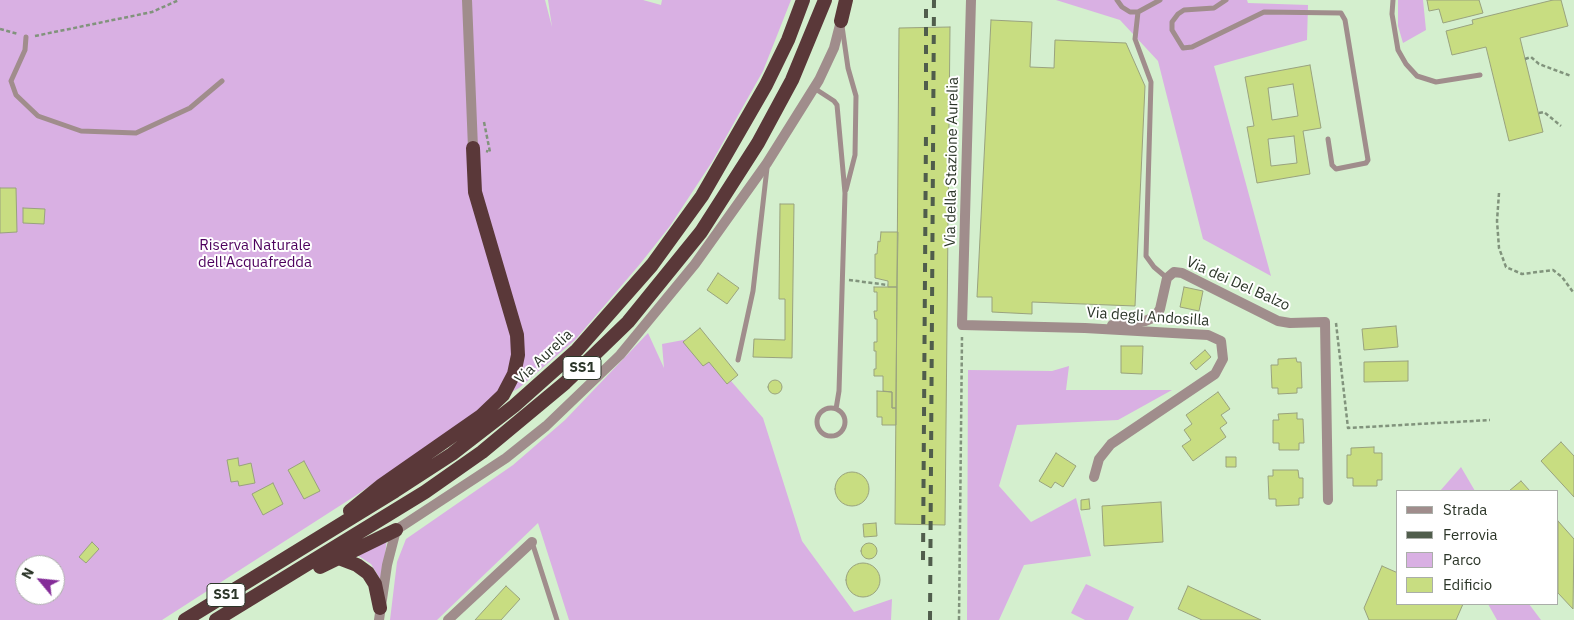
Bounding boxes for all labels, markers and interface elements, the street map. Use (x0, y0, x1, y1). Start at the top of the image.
street label: Via della Stazione Aurelia (942, 77, 962, 247)
park label: Riserva Naturale dell'Acquafredda (198, 237, 312, 272)
street label: Via dei Del Balzo (1183, 253, 1293, 315)
street label: Via degli Andosilla (1086, 304, 1210, 330)
street label: Via Aurelia (512, 326, 576, 388)
road number: SS1 (563, 356, 601, 379)
legend (1396, 490, 1559, 605)
text: Strada (1443, 500, 1487, 519)
text: Ferrovia (1443, 525, 1498, 544)
text: Parco (1443, 550, 1481, 569)
north arrow (15, 555, 65, 605)
text: N (17, 565, 38, 582)
text: Edificio (1443, 575, 1492, 594)
road number: SS1 (207, 584, 245, 606)

